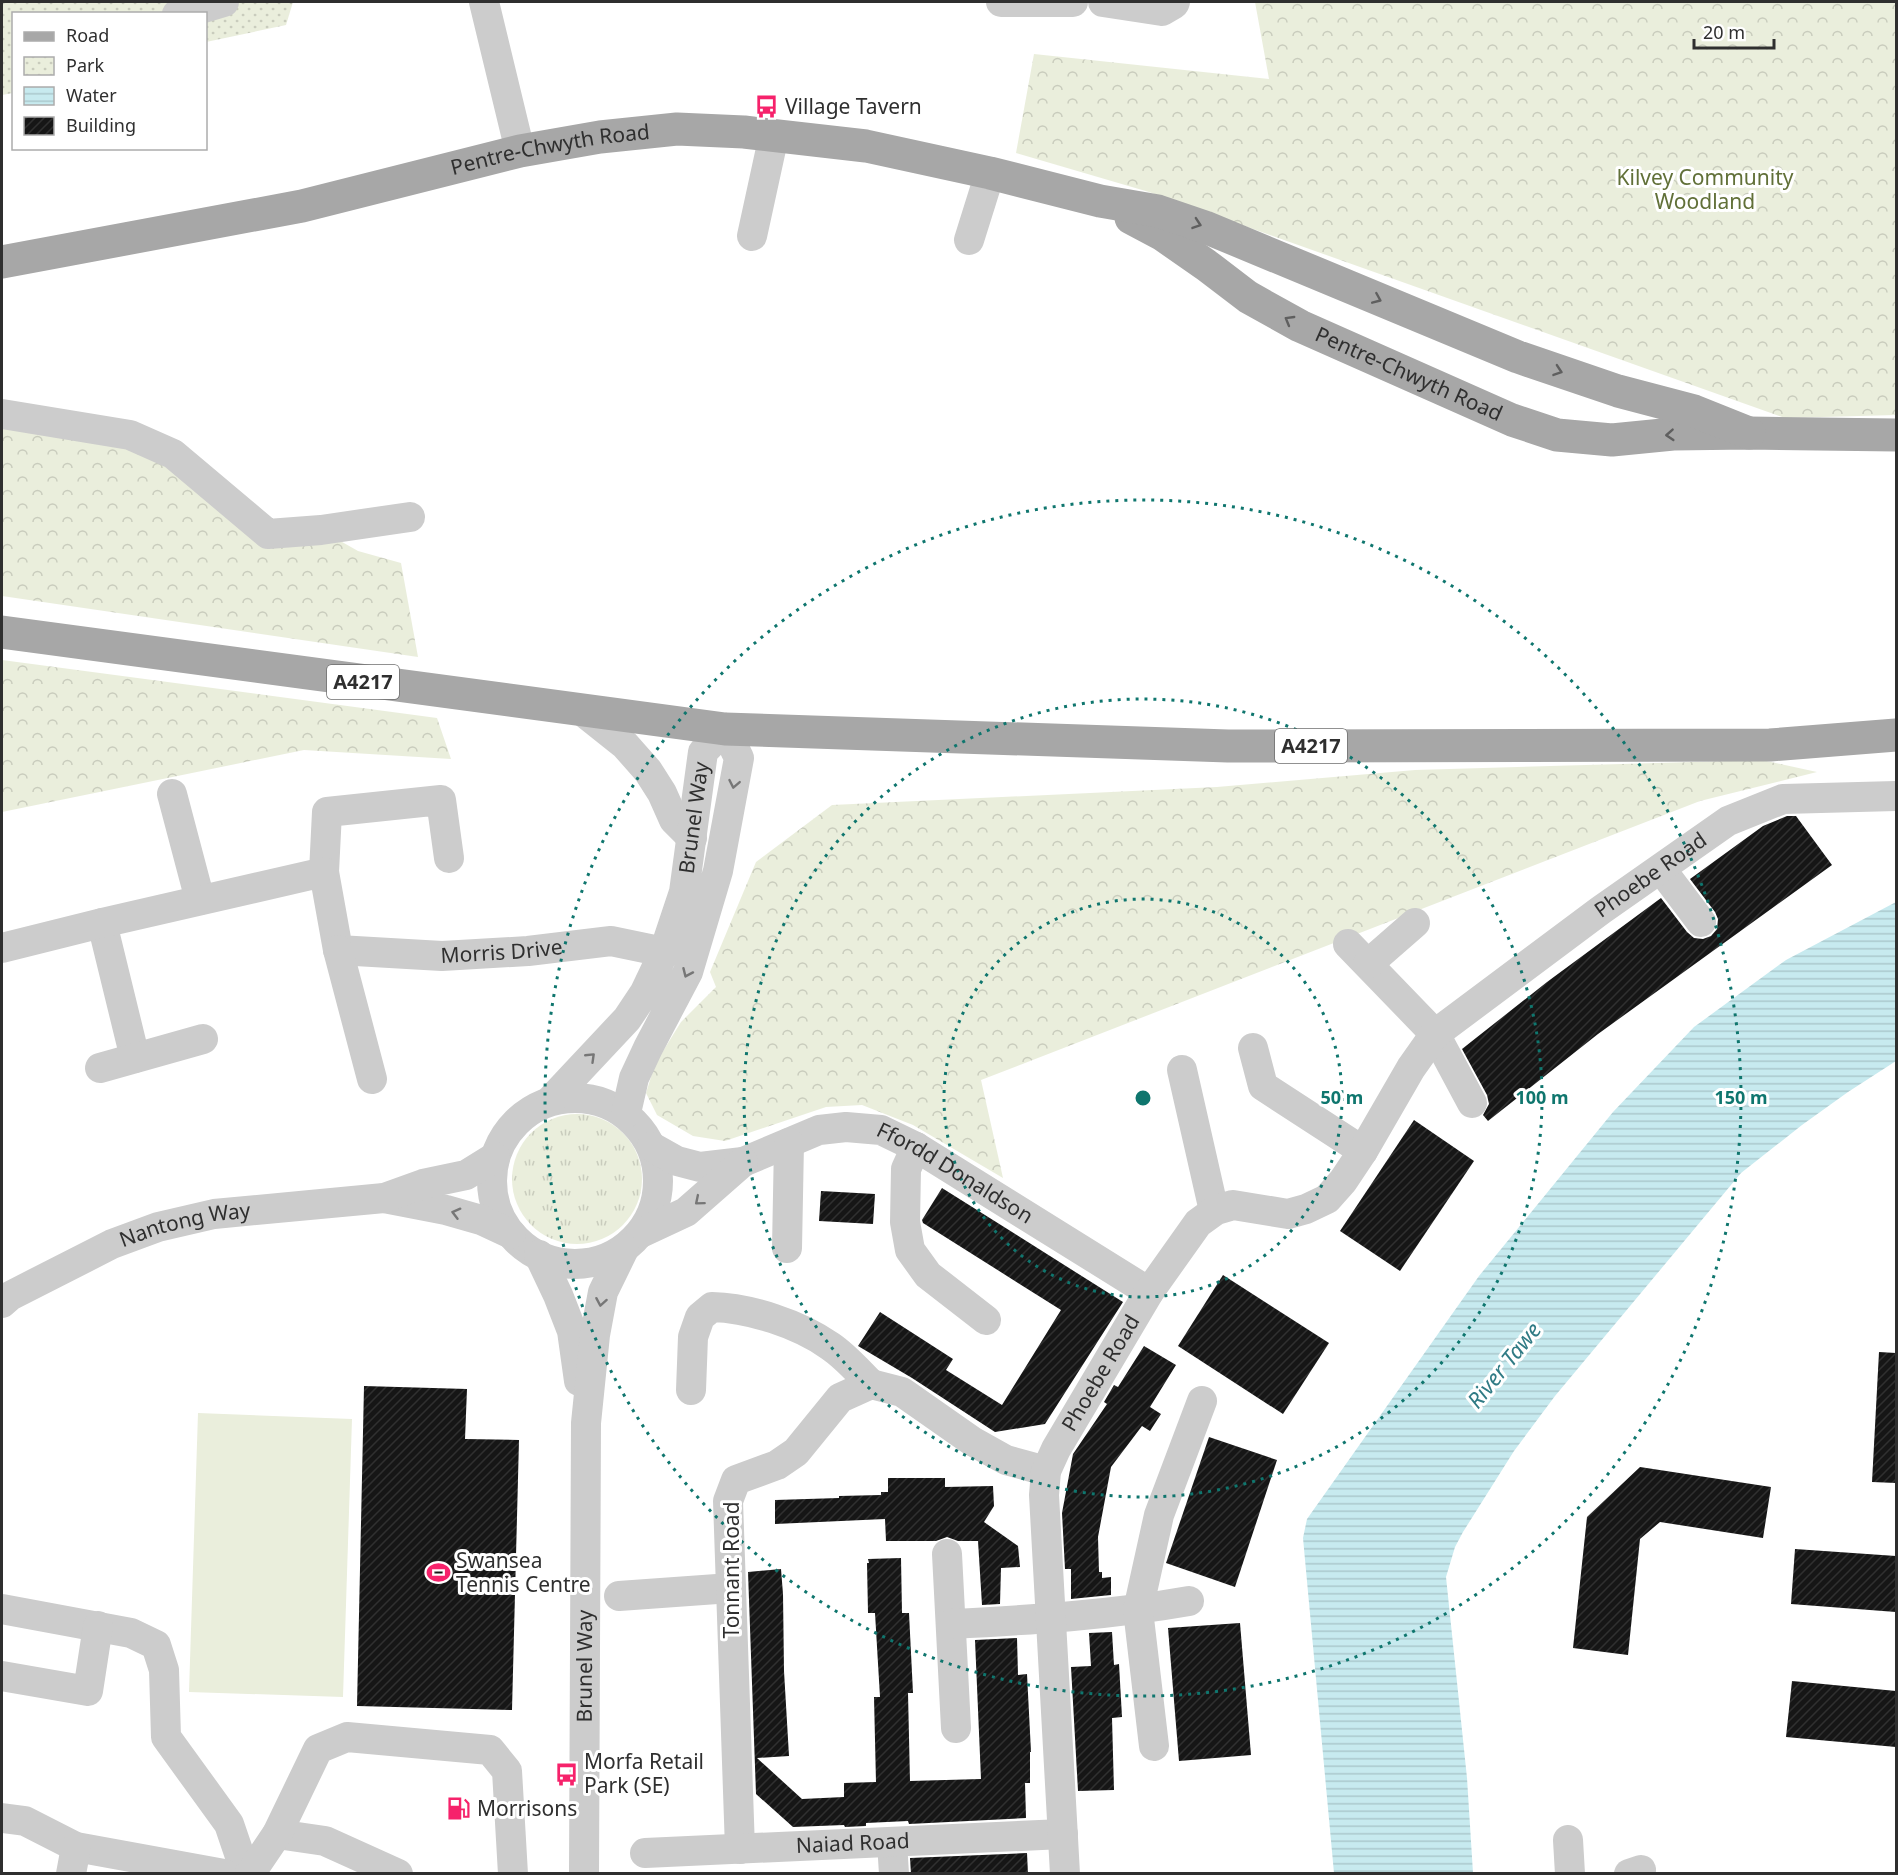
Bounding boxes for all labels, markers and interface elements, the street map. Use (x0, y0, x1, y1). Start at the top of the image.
legend (12, 12, 207, 150)
scale bar (1694, 12, 1774, 50)
text: 20 m (1703, 20, 1745, 44)
text: Road (66, 23, 109, 47)
text: Park (66, 53, 104, 77)
text: Water (66, 83, 117, 107)
place label: Village Tavern (785, 92, 922, 120)
bus stop icon: Village Tavern (754, 94, 780, 120)
text: Building (66, 113, 136, 137)
street label: Pentre-Chwyth Road (447, 117, 651, 181)
park label: Kilvey Community Woodland (1616, 163, 1794, 215)
one-way arrow (1191, 217, 1202, 230)
one-way arrow (1371, 292, 1382, 304)
one-way arrow (1285, 316, 1295, 328)
street label: Pentre-Chwyth Road (1311, 320, 1507, 427)
one-way arrow (1552, 363, 1563, 376)
one-way arrow (1665, 428, 1674, 441)
road number: A4217 (327, 665, 399, 699)
road number: A4217 (1275, 729, 1347, 763)
street label: Brunel Way (672, 760, 715, 875)
one-way arrow (728, 779, 741, 789)
street label: Phoebe Road (1588, 825, 1712, 923)
street label: Morris Drive (440, 932, 564, 969)
one-way arrow (682, 967, 694, 978)
one-way arrow (583, 1054, 594, 1065)
text: 50 m (1321, 1085, 1363, 1109)
text: 100 m (1515, 1085, 1569, 1109)
text: 150 m (1714, 1085, 1768, 1109)
centre of rings (1133, 1088, 1153, 1108)
street label: Ffordd Donaldson (872, 1115, 1039, 1230)
one-way arrow (695, 1194, 706, 1205)
street label: Nantong Way (115, 1196, 252, 1253)
one-way arrow (451, 1208, 462, 1220)
one-way arrow (595, 1297, 608, 1307)
street label: Phoebe Road (1055, 1309, 1146, 1436)
water label: River Tawe (1459, 1315, 1547, 1414)
street label: Tonnant Road (717, 1501, 745, 1639)
place label: Swansea Tennis Centre (456, 1546, 591, 1598)
sports icon: Swansea Tennis Centre (425, 1560, 451, 1586)
street label: Brunel Way (570, 1609, 598, 1722)
place label: Morfa Retail Park (SE) (584, 1747, 704, 1799)
bus stop icon: Morfa Retail Park (SE) (553, 1761, 579, 1787)
place label: Morrisons (477, 1794, 577, 1822)
fuel station icon: Morrisons (446, 1796, 472, 1822)
street label: Naiad Road (795, 1826, 910, 1859)

